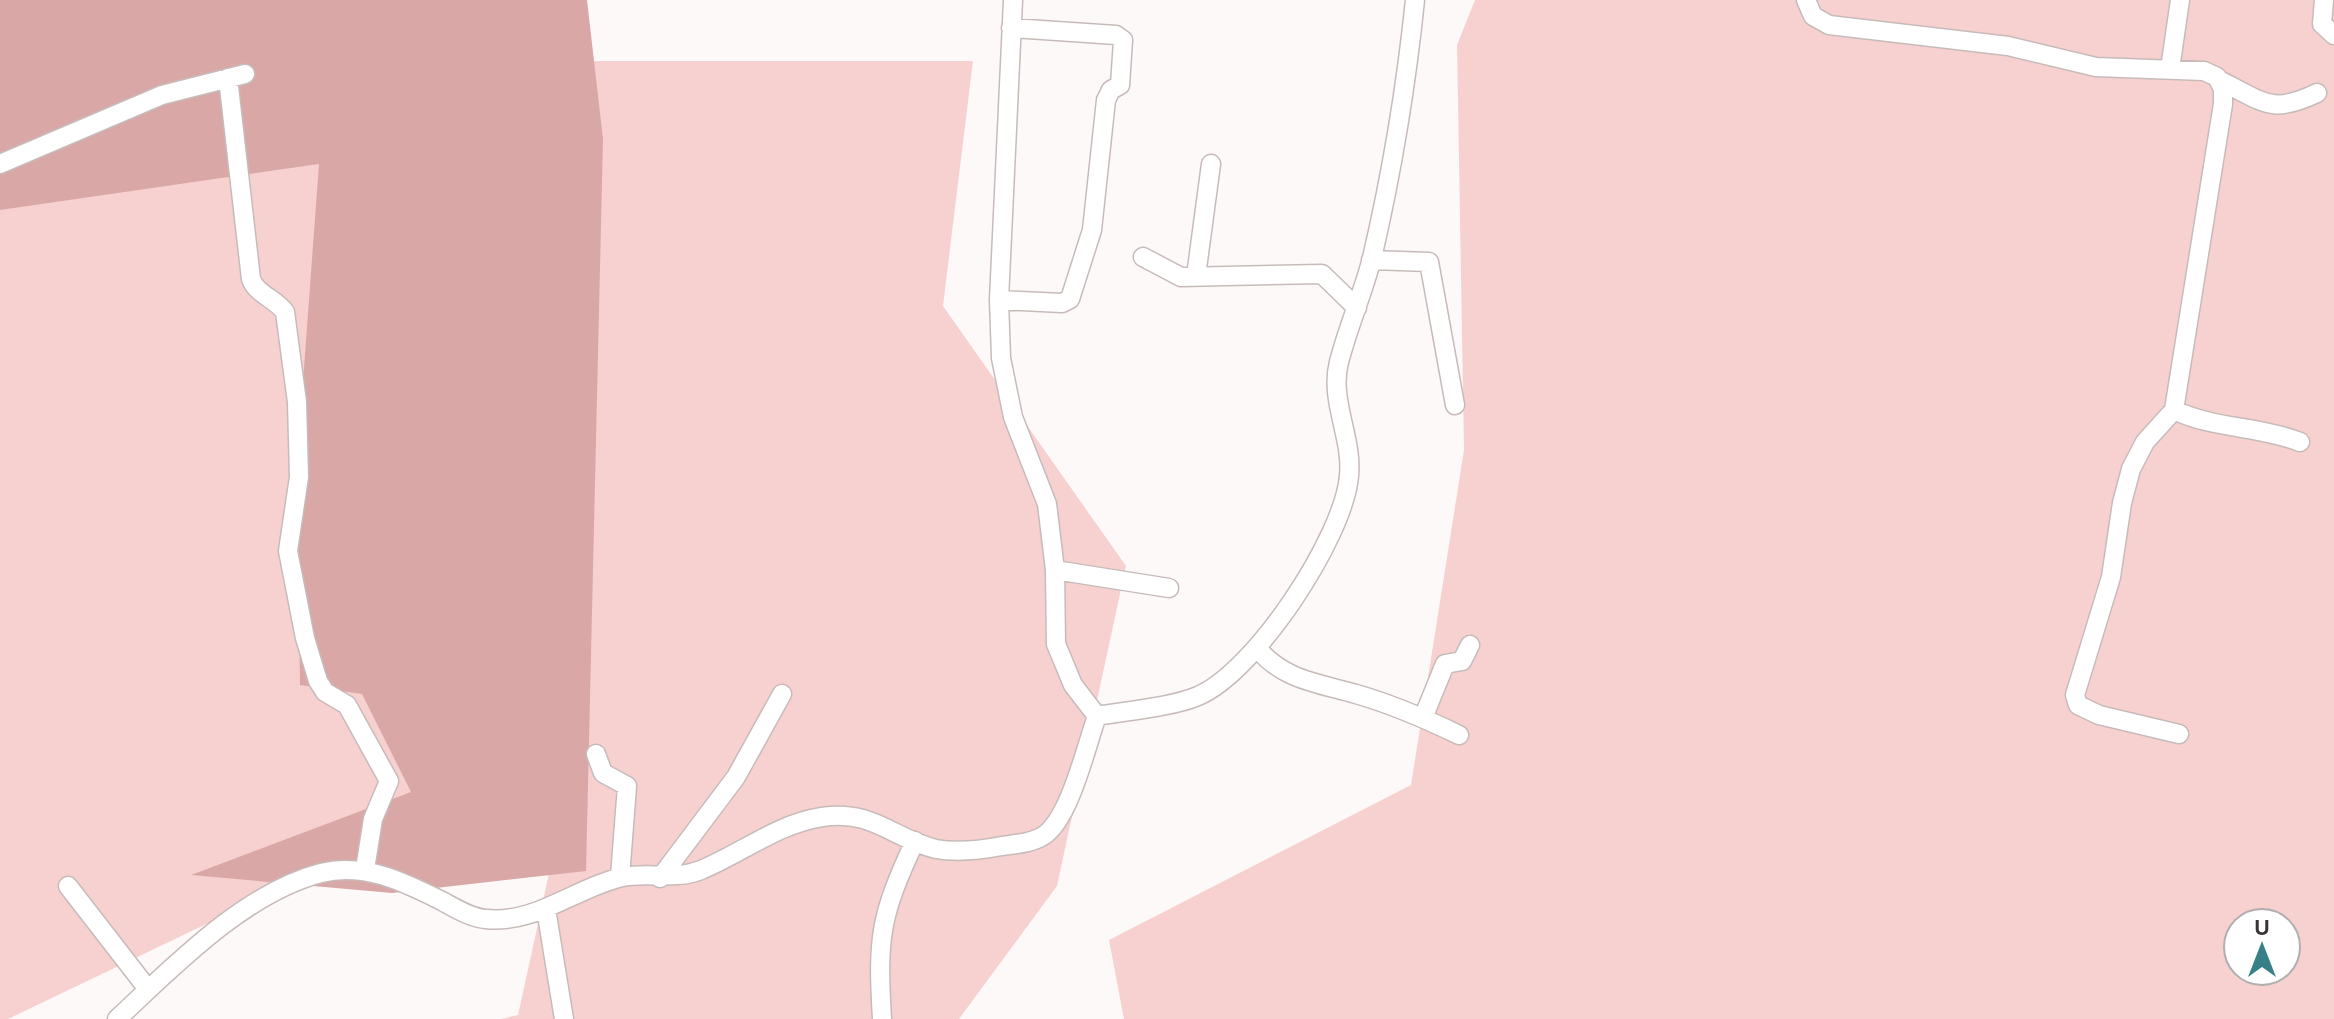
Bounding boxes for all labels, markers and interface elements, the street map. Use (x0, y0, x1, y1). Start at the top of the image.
north arrow (2222, 907, 2302, 987)
text: U (2254, 914, 2270, 941)

